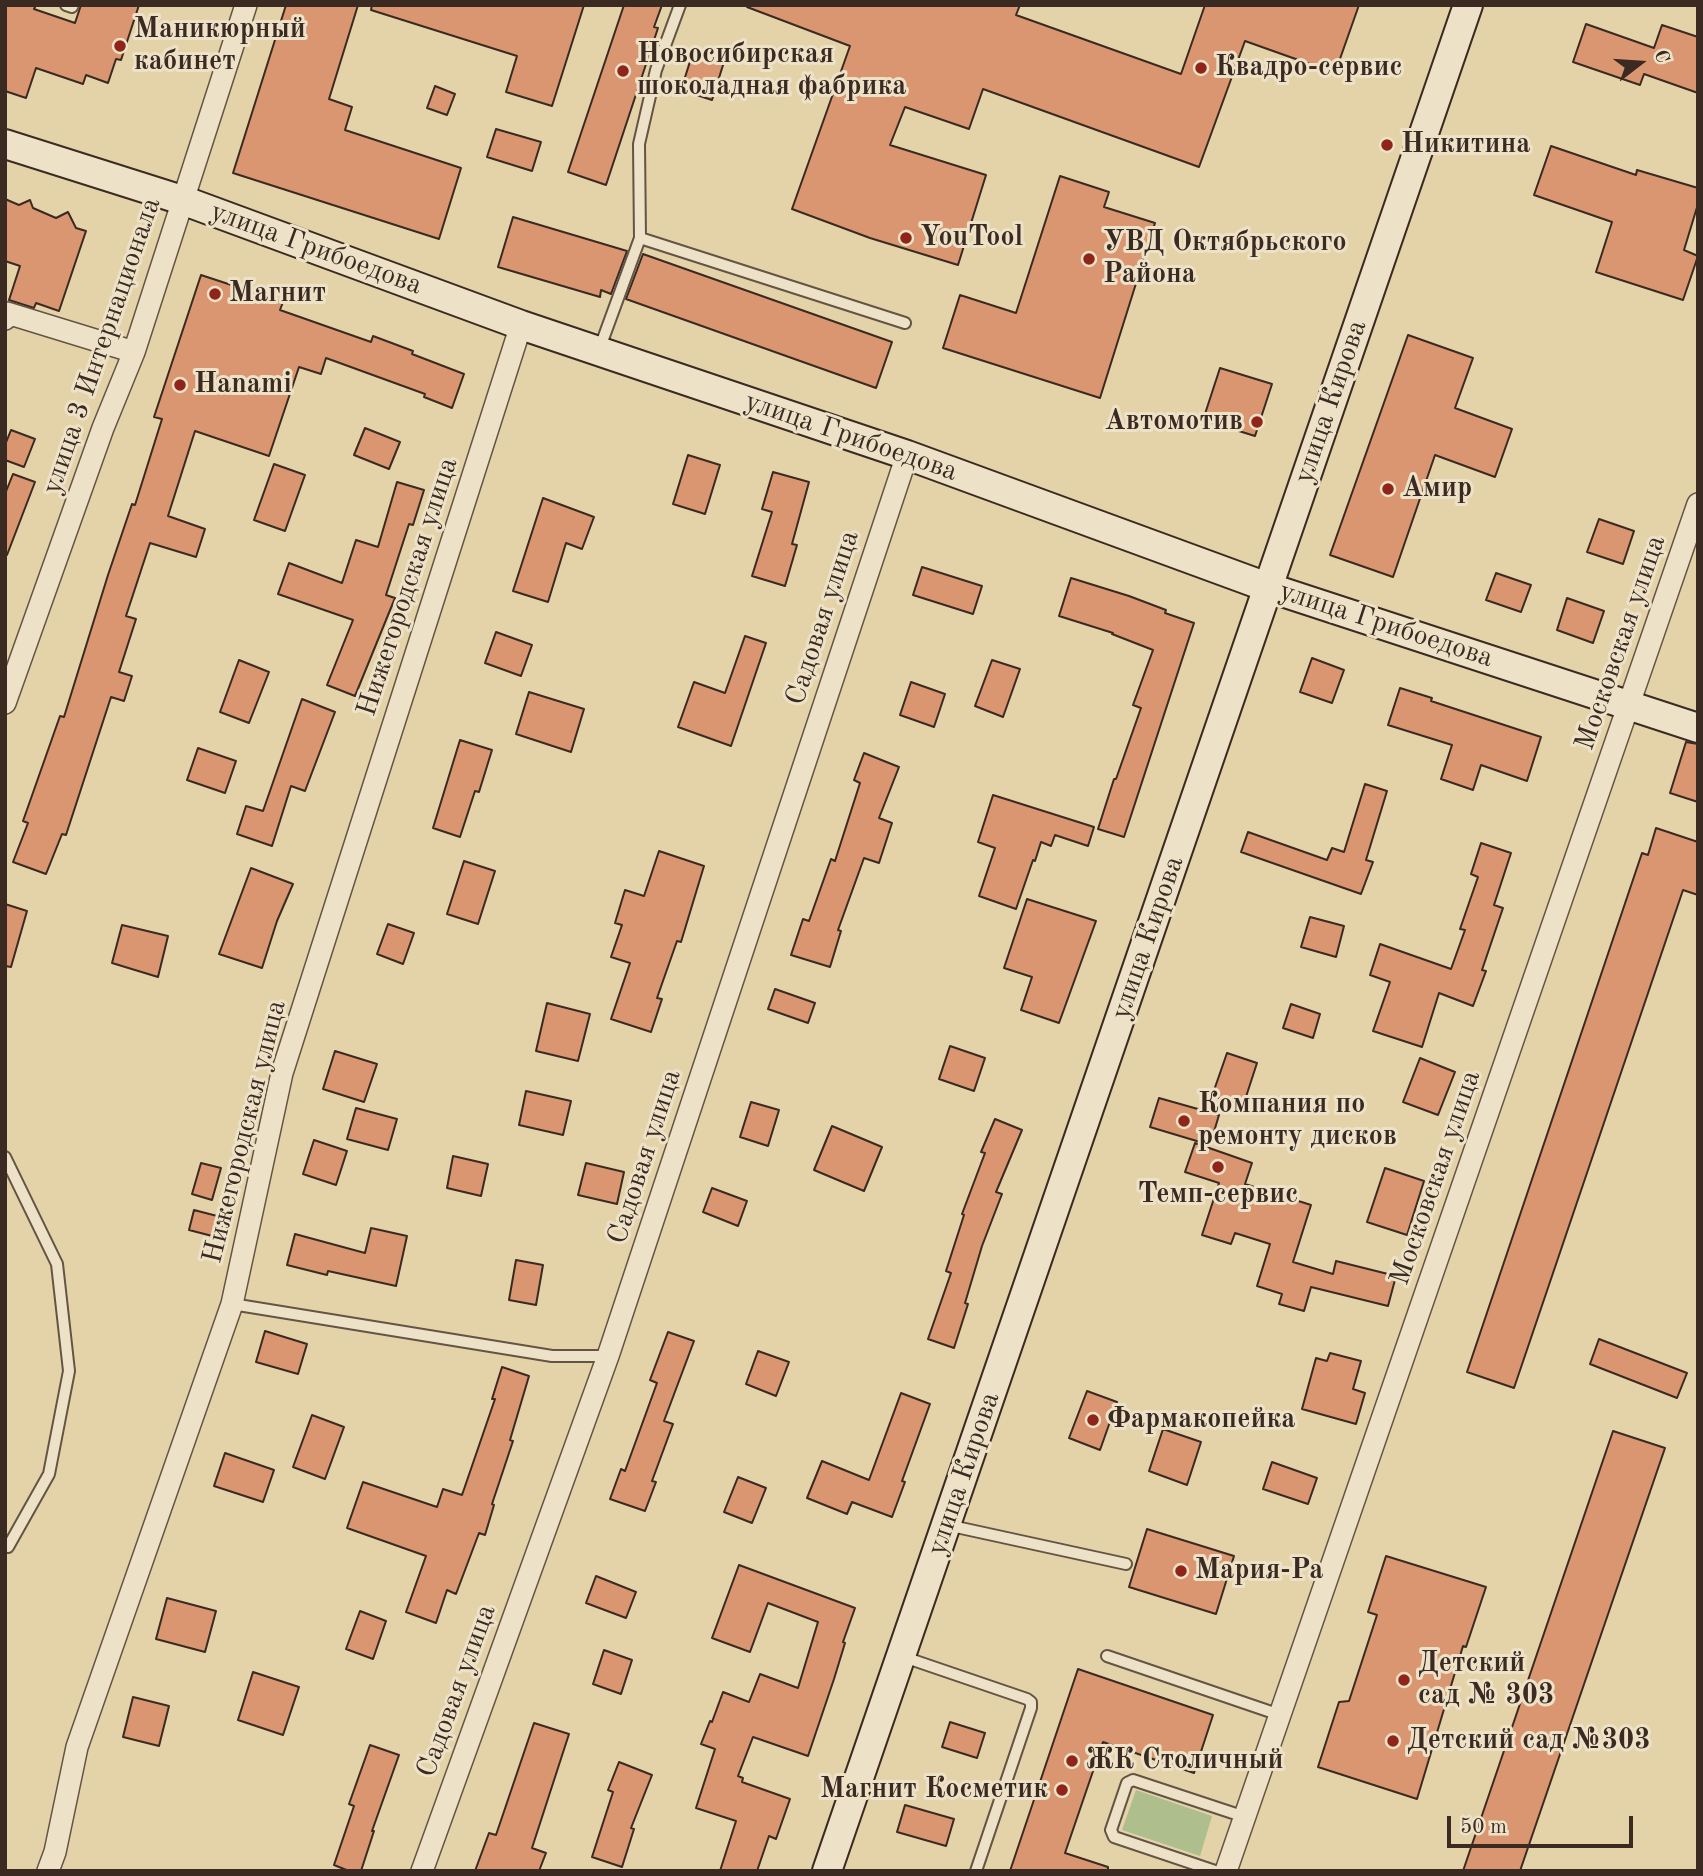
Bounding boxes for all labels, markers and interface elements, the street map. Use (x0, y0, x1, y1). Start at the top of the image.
place label: Маникюрный кабинет (134, 13, 306, 79)
north arrow (1605, 28, 1675, 98)
marker: Маникюрный кабинет (112, 38, 128, 54)
place label: Новосибирская шоколадная фабрика (637, 38, 906, 104)
text: С (1650, 48, 1671, 65)
place label: Квадро-сервис (1215, 51, 1403, 85)
marker: Квадро-сервис (1193, 60, 1209, 76)
marker: Новосибирская шоколадная фабрика (615, 63, 631, 79)
place label: Никитина (1401, 128, 1530, 162)
marker: Никитина (1379, 137, 1395, 153)
street label: улица 3 Интернационала (35, 193, 169, 499)
street label: улица Грибоедова (206, 195, 426, 303)
place label: YouTool (920, 221, 1023, 255)
place label: УВД Октябрьского Района (1103, 226, 1346, 292)
marker: YouTool (898, 230, 914, 246)
marker: УВД Октябрьского Района (1081, 251, 1097, 267)
place label: Магнит (229, 277, 326, 311)
marker: Магнит (207, 286, 223, 302)
street label: улица Кирова (1287, 316, 1375, 488)
place label: Hanami (194, 368, 292, 402)
marker: Hanami (172, 377, 188, 393)
street label: улица Грибоедова (740, 385, 962, 489)
place label: Автомотив (1105, 405, 1243, 439)
marker: Автомотив (1249, 414, 1265, 430)
street label: Нижегородская улица (350, 453, 466, 721)
place label: Амир (1402, 472, 1472, 506)
marker: Амир (1380, 481, 1396, 497)
street label: Садовая улица (779, 527, 867, 709)
street label: Московская улица (1568, 531, 1674, 755)
street label: улица Грибоедова (1275, 575, 1497, 675)
street label: улица Кирова (1104, 852, 1192, 1024)
street label: Нижегородская улица (196, 997, 294, 1267)
street label: Садовая улица (601, 1066, 689, 1248)
street label: Московская улица (1383, 1066, 1489, 1290)
place label: Компания по ремонту дисков (1198, 1088, 1397, 1154)
marker: Компания по ремонту дисков (1176, 1113, 1192, 1129)
marker: Темп-сервис (1210, 1159, 1226, 1175)
place label: Темп-сервис (1138, 1178, 1298, 1212)
street label: улица Кирова (920, 1388, 1008, 1560)
place label: Фармакопейка (1107, 1403, 1295, 1437)
marker: Фармакопейка (1085, 1412, 1101, 1428)
place label: Мария-Ра (1195, 1554, 1324, 1588)
marker: Мария-Ра (1173, 1563, 1189, 1579)
street label: Садовая улица (410, 1600, 504, 1782)
place label: Детский сад № 303 (1418, 1647, 1554, 1713)
marker: Детский сад № 303 (1396, 1672, 1412, 1688)
place label: Детский сад №303 (1407, 1724, 1650, 1758)
marker: Детский сад №303 (1385, 1733, 1401, 1749)
place label: ЖК Столичный (1086, 1744, 1284, 1778)
marker: ЖК Столичный (1064, 1753, 1080, 1769)
place label: Магнит Косметик (820, 1773, 1048, 1807)
marker: Магнит Косметик (1054, 1782, 1070, 1798)
scale bar (1451, 1802, 1636, 1846)
text: 50 m (1460, 1817, 1507, 1838)

